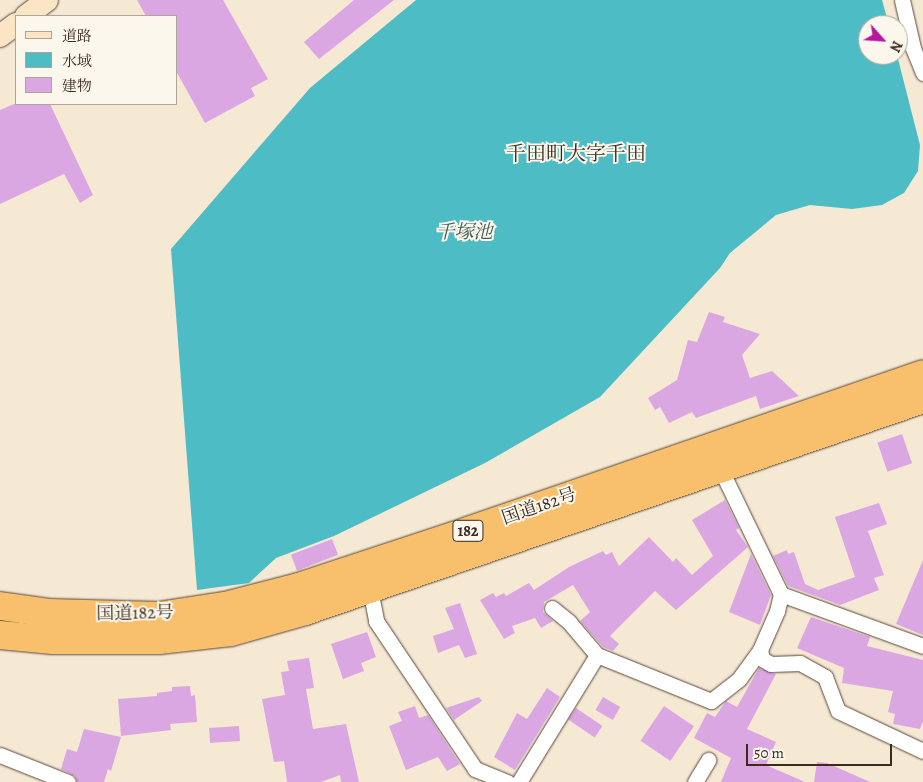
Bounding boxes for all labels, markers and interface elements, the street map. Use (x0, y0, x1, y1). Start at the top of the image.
legend (15, 15, 178, 105)
north arrow (858, 15, 908, 65)
text: 道路 (62, 26, 92, 46)
text: N (885, 38, 907, 55)
text: 水域 (62, 51, 92, 71)
text: 建物 (62, 76, 92, 96)
district label: 千田町大字千田 (506, 141, 646, 165)
water label: 千塚池 (436, 222, 492, 244)
street label: 国道182号 (499, 483, 579, 529)
road number: 182 (452, 518, 484, 544)
street label: 国道182号 (96, 602, 174, 624)
scale bar (748, 734, 894, 766)
text: 50 m (754, 743, 784, 763)

